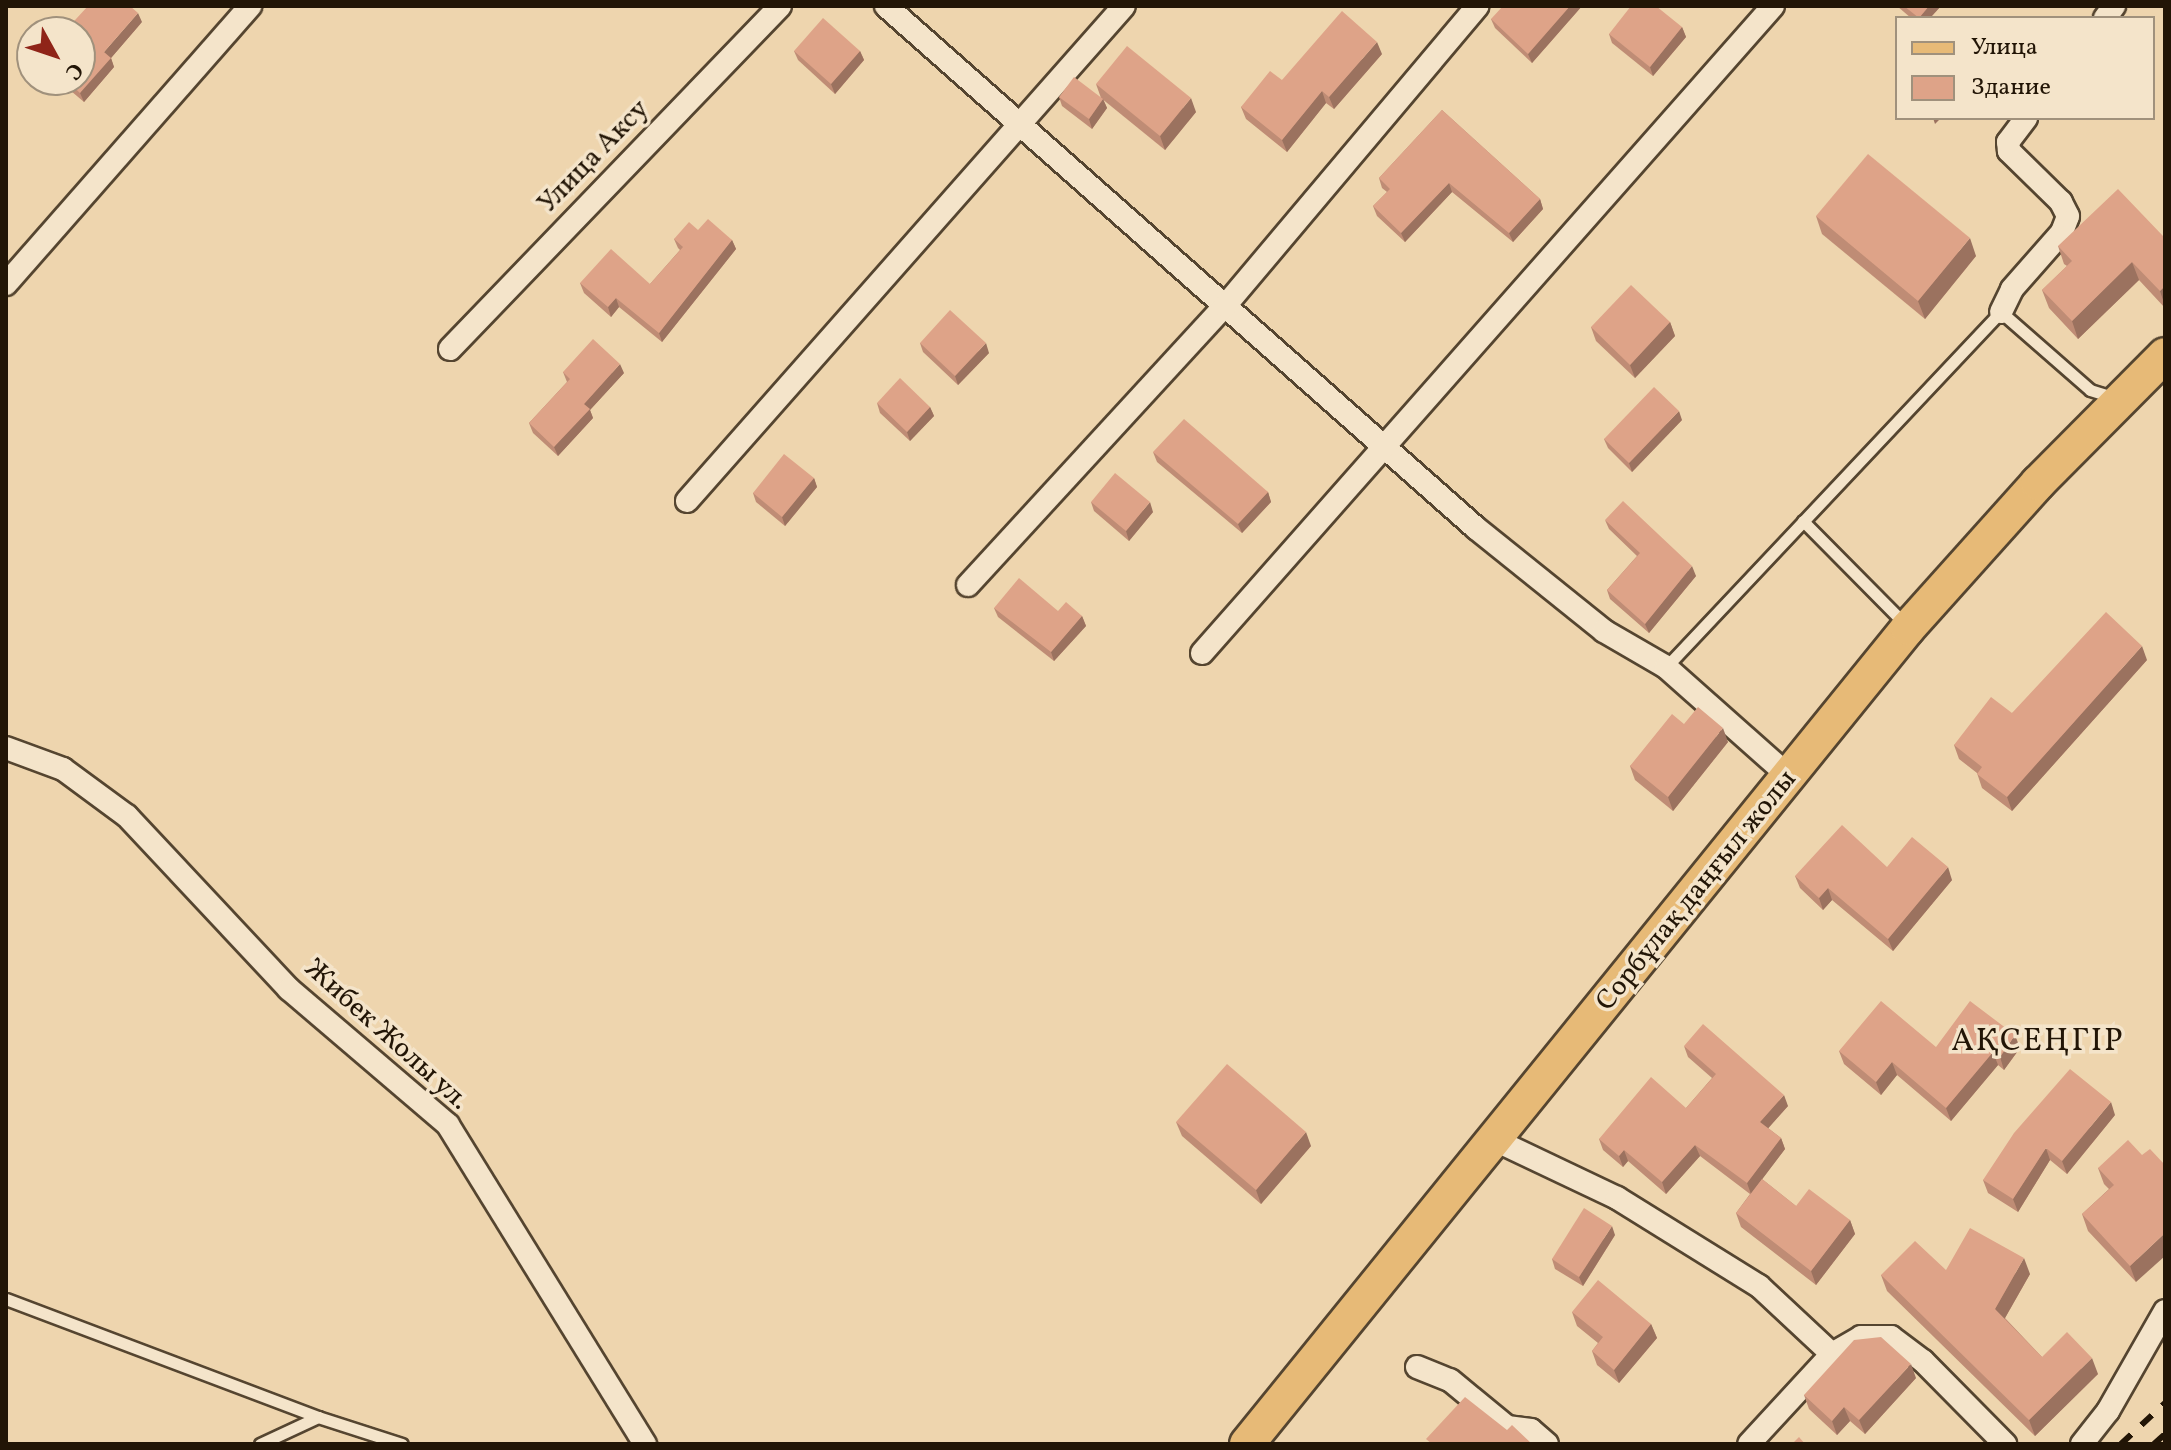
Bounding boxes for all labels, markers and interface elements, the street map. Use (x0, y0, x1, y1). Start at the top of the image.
north arrow (16, 16, 96, 96)
legend (1895, 16, 2155, 120)
text: Улица (1971, 31, 2038, 65)
text: С (57, 55, 90, 86)
text: Здание (1971, 71, 2051, 105)
street label: Улица Аксу (531, 93, 657, 221)
street label: Сорбұлақ даңғыл жолы (1590, 764, 1804, 1018)
street label: Жибек Жолы ул. (296, 952, 476, 1118)
district label: АҚСЕҢГІР (1951, 1023, 2125, 1061)

